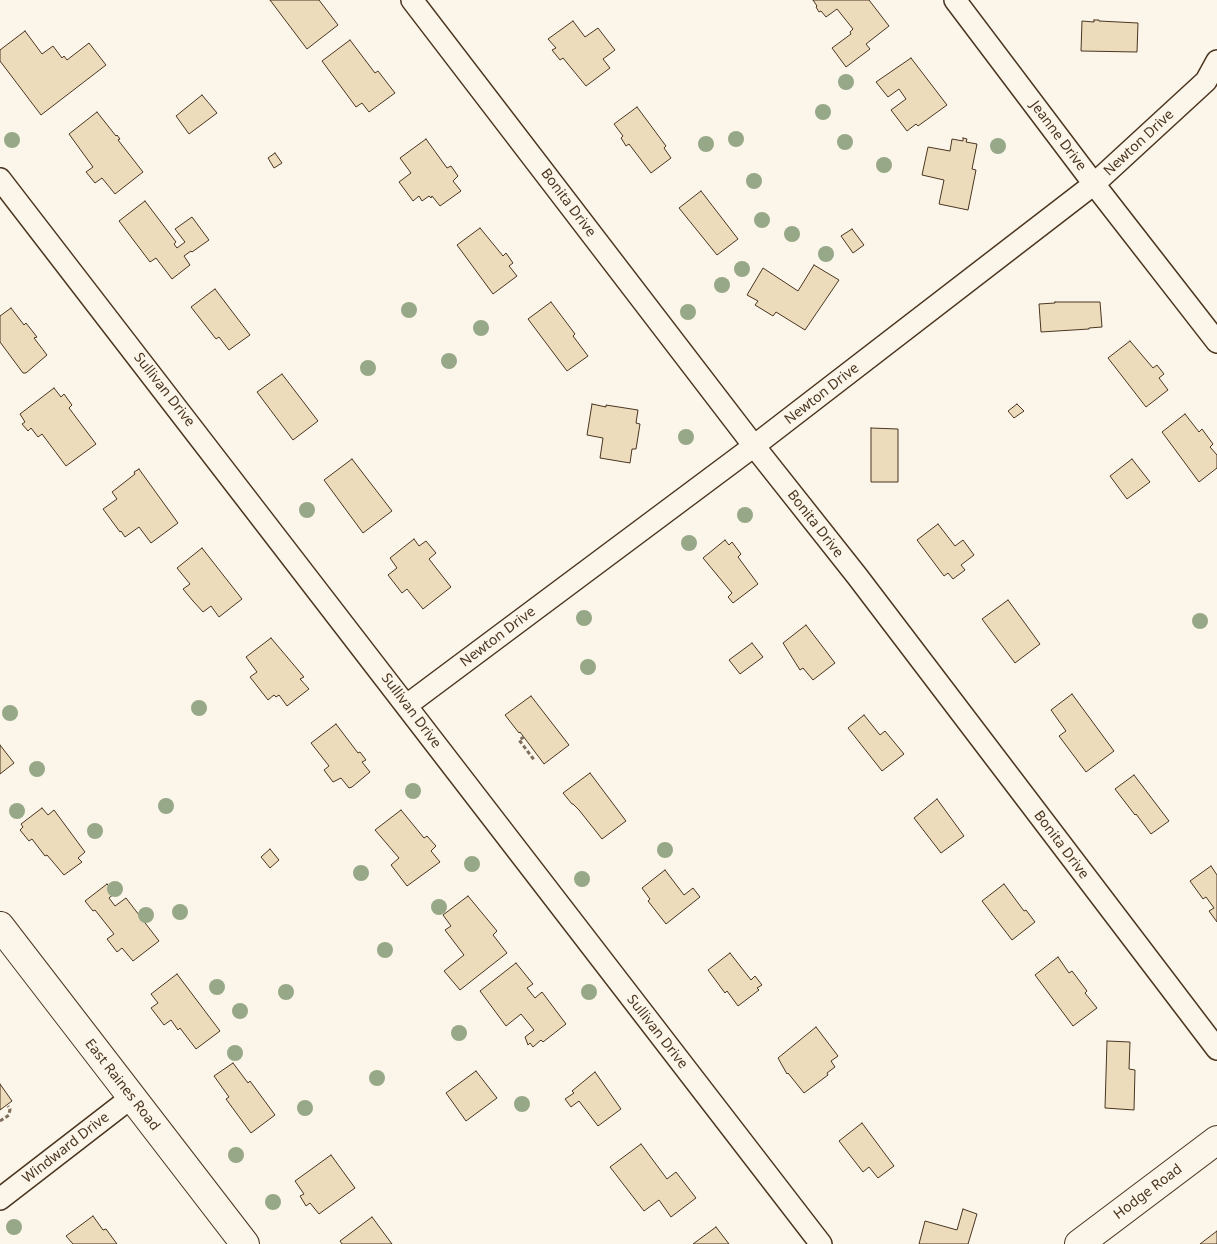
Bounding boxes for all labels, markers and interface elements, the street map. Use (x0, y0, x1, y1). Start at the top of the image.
street label: Jeanne Drive (1026, 98, 1090, 174)
street label: Newton Drive (1100, 106, 1178, 180)
street label: Bonita Drive (537, 166, 599, 240)
street label: Sullivan Drive (130, 350, 198, 430)
street label: Newton Drive (781, 360, 863, 428)
street label: Bonita Drive (783, 487, 847, 561)
street label: Newton Drive (457, 603, 539, 671)
street label: Sullivan Drive (377, 670, 445, 752)
street label: Bonita Drive (1030, 808, 1092, 882)
street label: Sullivan Drive (623, 992, 691, 1072)
street label: East Raines Road (81, 1036, 163, 1134)
street label: Windward Drive (19, 1109, 113, 1187)
street label: Hodge Road (1111, 1161, 1185, 1223)

